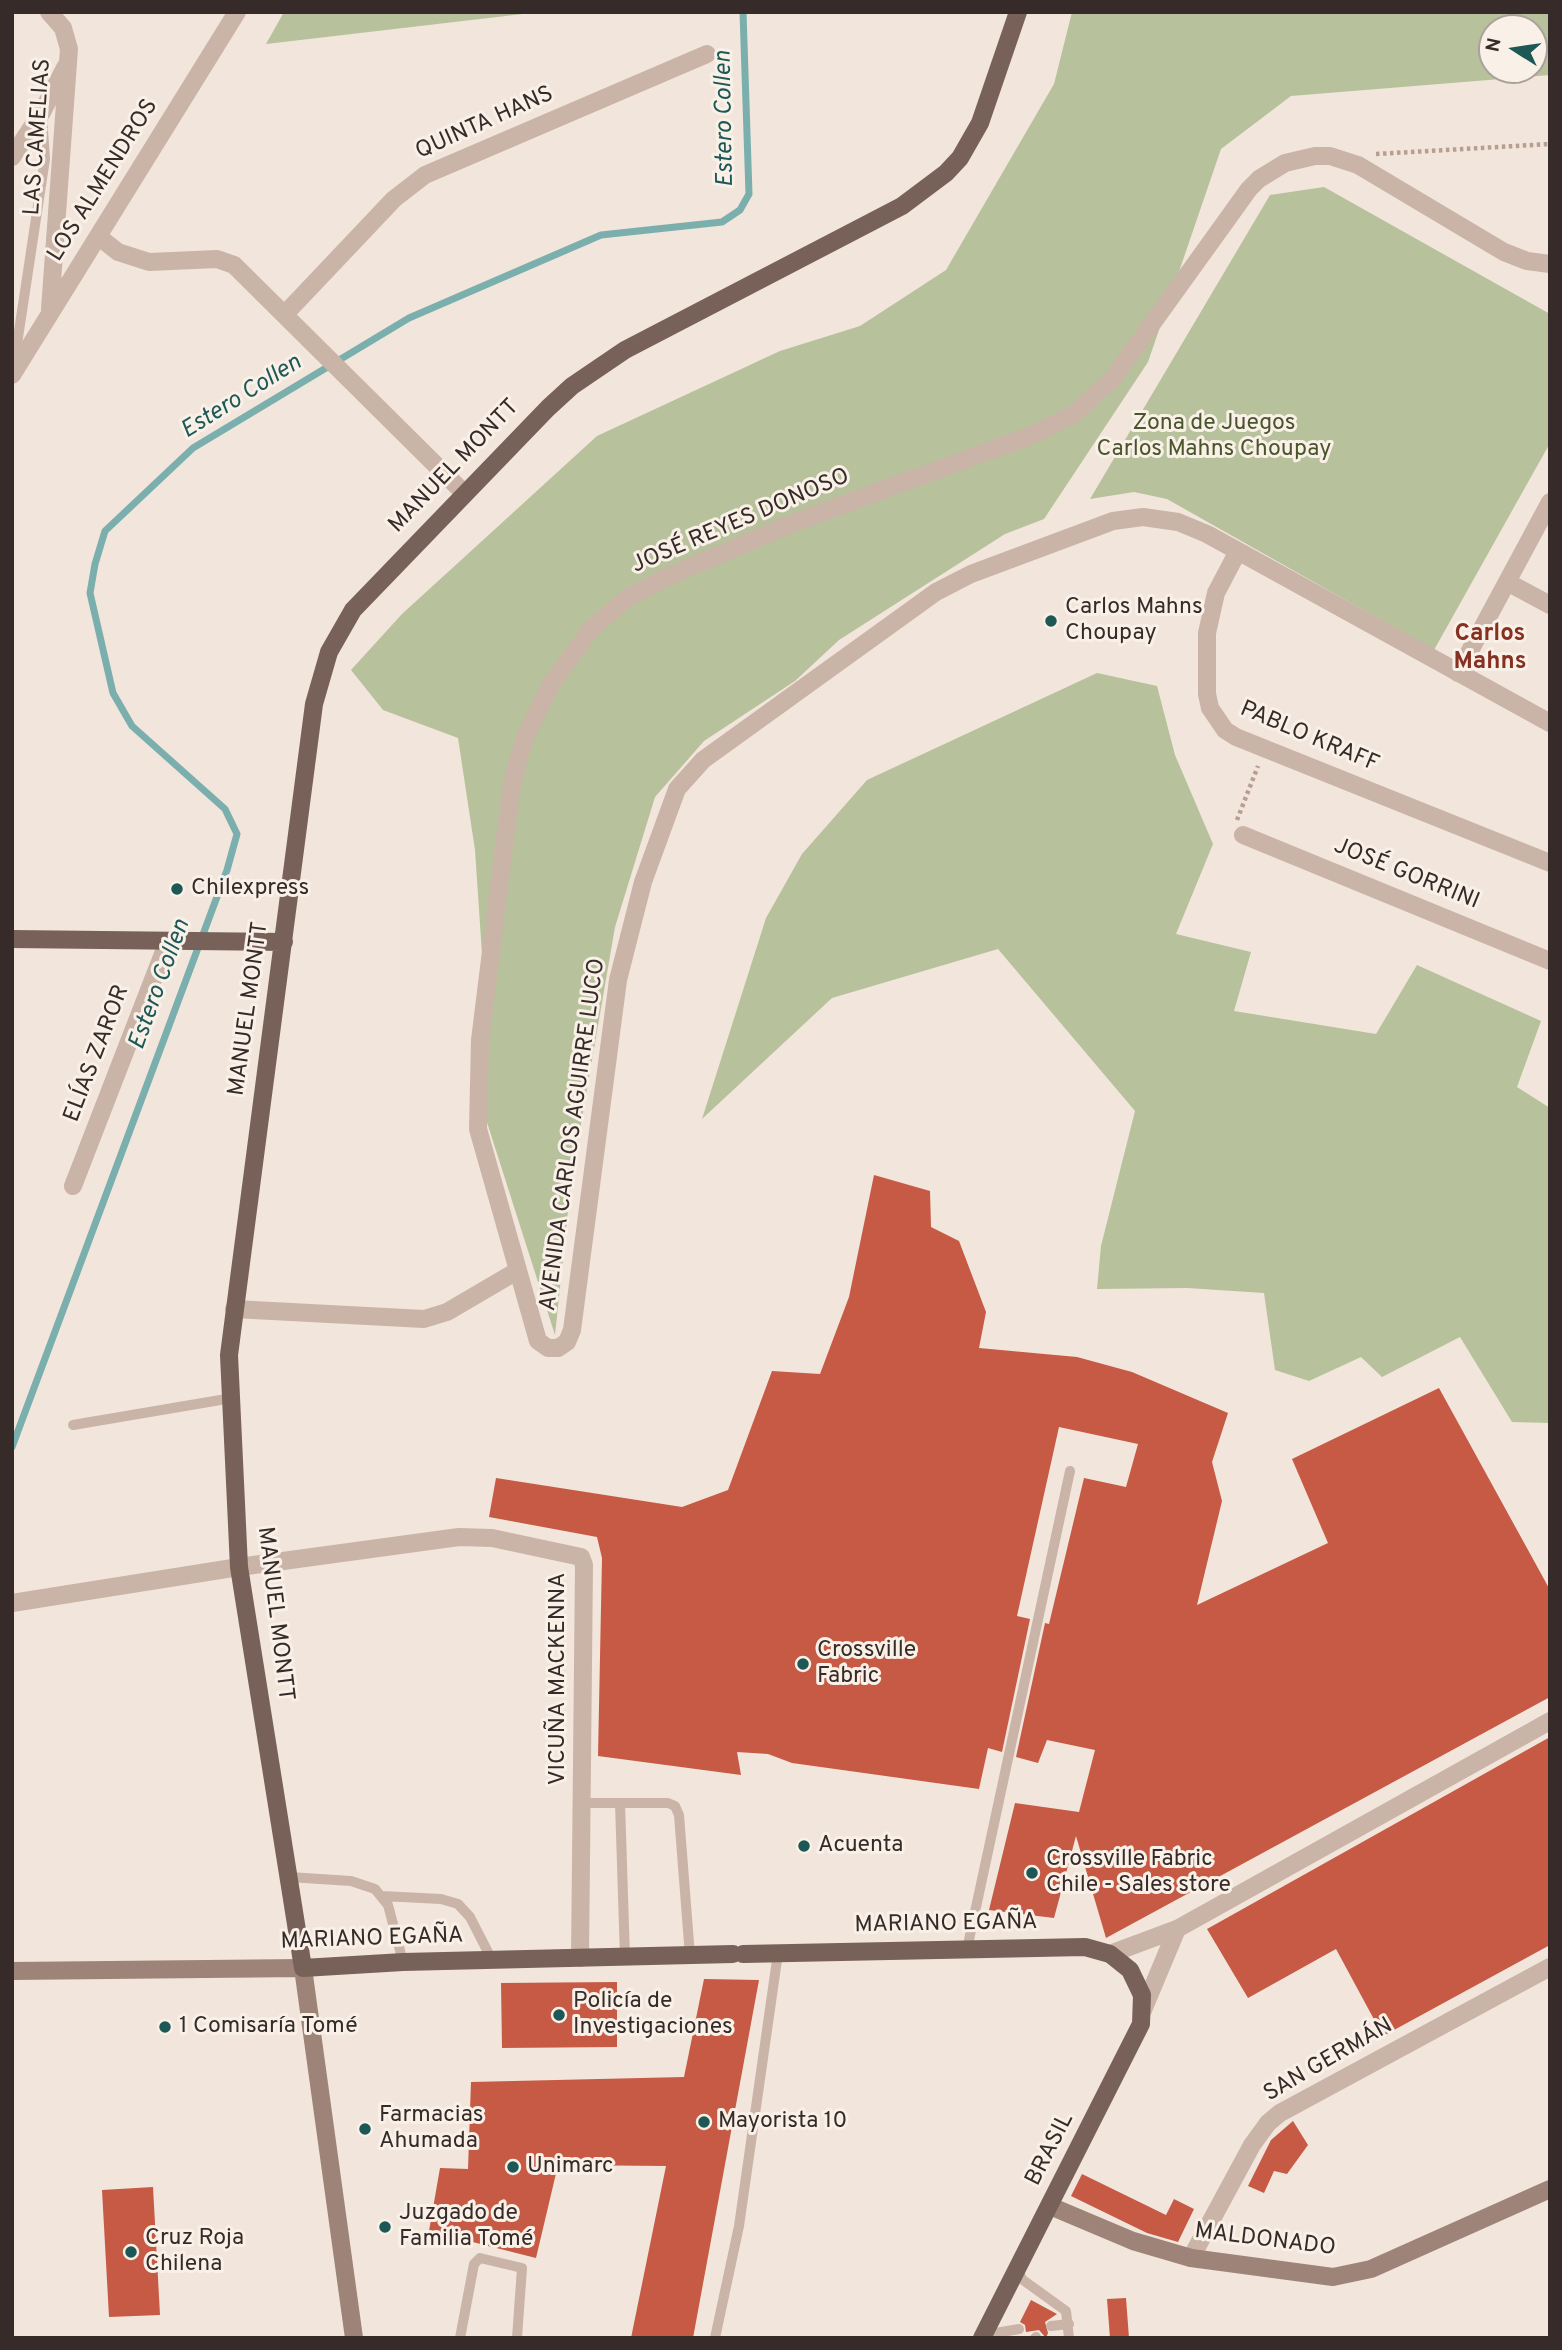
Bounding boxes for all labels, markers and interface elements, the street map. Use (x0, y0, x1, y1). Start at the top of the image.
north arrow (1478, 14, 1548, 84)
text: N (1481, 36, 1508, 54)
water label: Estero Collen (710, 50, 742, 188)
street label: LAS CAMELIAS (20, 58, 58, 216)
street label: QUINTA HANS (412, 81, 558, 167)
street label: LOS ALMENDROS (43, 95, 165, 267)
water label: Estero Collen (176, 350, 308, 446)
street label: MANUEL MONTT (384, 394, 526, 540)
park label: Zona de Juegos Carlos Mahns Choupay (1097, 410, 1331, 464)
street label: JOSÉ REYES DONOSO (628, 464, 854, 580)
place label: Carlos Mahns Choupay (1065, 594, 1203, 648)
marker: Carlos Mahns Choupay (1043, 613, 1059, 629)
district label: Carlos Mahns (1453, 621, 1527, 677)
street label: PABLO KRAFF (1235, 696, 1383, 780)
street label: JOSÉ GORRINI (1329, 833, 1483, 917)
place label: Chilexpress (191, 875, 309, 903)
marker: Chilexpress (169, 881, 185, 897)
water label: Estero Collen (124, 916, 198, 1054)
street label: MANUEL MONTT (224, 920, 276, 1098)
street label: AVENIDA CARLOS AGUIRRE LUCO (536, 957, 612, 1313)
street label: ELÍAS ZAROR (59, 982, 137, 1126)
street label: MANUEL MONTT (250, 1525, 298, 1703)
street label: VICUÑA MACKENNA (545, 1573, 573, 1785)
place label: Crossville Fabric (817, 1637, 916, 1691)
marker: Crossville Fabric (795, 1656, 811, 1672)
place label: Acuenta (818, 1832, 903, 1860)
marker: Acuenta (796, 1838, 812, 1854)
place label: Crossville Fabric Chile - Sales store (1046, 1846, 1231, 1900)
marker: Crossville Fabric Chile - Sales store (1024, 1865, 1040, 1881)
street label: MARIANO EGAÑA (854, 1910, 1038, 1940)
street label: MARIANO EGAÑA (280, 1923, 464, 1957)
place label: Policía de Investigaciones (573, 1988, 733, 2042)
marker: Policía de Investigaciones (551, 2007, 567, 2023)
place label: 1 Comisaría Tomé (179, 2013, 358, 2041)
street label: SAN GERMÁN (1260, 2013, 1398, 2109)
marker: 1 Comisaría Tomé (157, 2019, 173, 2035)
place label: Farmacias Ahumada (379, 2102, 484, 2156)
place label: Mayorista 10 (718, 2108, 847, 2136)
street label: BRASIL (1021, 2109, 1081, 2191)
marker: Mayorista 10 (696, 2114, 712, 2130)
marker: Farmacias Ahumada (357, 2121, 373, 2137)
place label: Unimarc (527, 2153, 614, 2181)
marker: Unimarc (505, 2159, 521, 2175)
place label: Juzgado de Familia Tomé (399, 2200, 533, 2254)
marker: Juzgado de Familia Tomé (377, 2219, 393, 2235)
street label: MALDONADO (1193, 2219, 1337, 2263)
place label: Cruz Roja Chilena (145, 2225, 244, 2279)
marker: Cruz Roja Chilena (123, 2244, 139, 2260)

